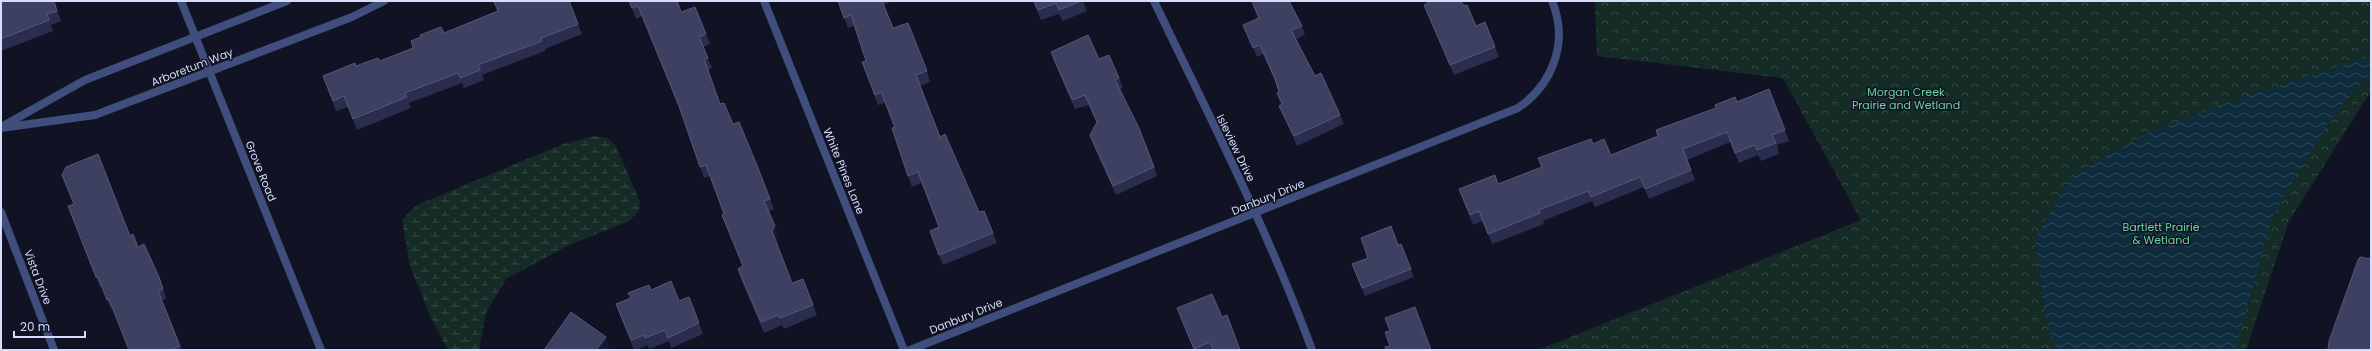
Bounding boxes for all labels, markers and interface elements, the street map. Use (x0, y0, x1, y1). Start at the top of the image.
street label: Arboretum Way (149, 44, 236, 90)
park label: Morgan Creek Prairie and Wetland (1852, 84, 1960, 113)
street label: Isleview Drive (1213, 112, 1259, 185)
street label: White Pines Lane (819, 125, 869, 217)
street label: Grove Road (242, 138, 280, 204)
street label: Danbury Drive (1229, 175, 1307, 219)
park label: Bartlett Prairie & Wetland (2123, 219, 2200, 248)
street label: Vista Drive (20, 247, 56, 307)
street label: Danbury Drive (927, 294, 1005, 338)
scale bar (14, 313, 85, 339)
text: 20 m (20, 318, 50, 335)

